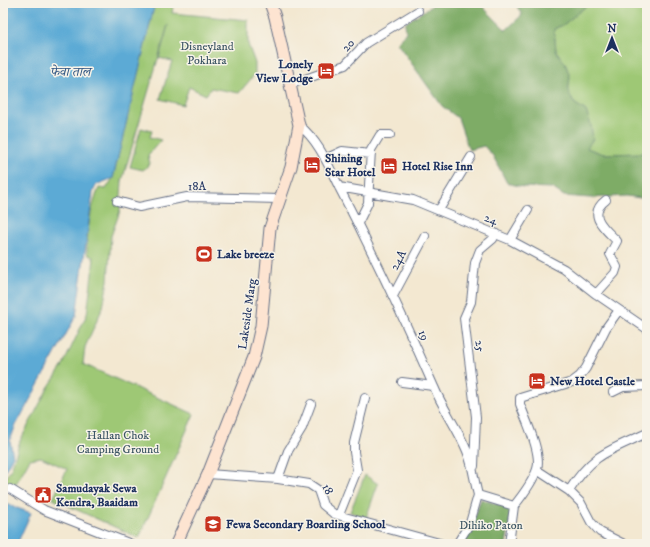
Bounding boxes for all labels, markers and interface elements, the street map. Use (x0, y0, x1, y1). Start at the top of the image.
north arrow (592, 18, 632, 58)
text: N (607, 22, 617, 36)
street label: 20 (339, 36, 358, 55)
park label: Disneyland Pokhara (180, 39, 234, 68)
place label: Lonely View Lodge (255, 57, 313, 86)
hotel icon: Lonely View Lodge (316, 61, 336, 81)
water label: फेवा ताल (50, 64, 93, 80)
place label: Shining Star Hotel (325, 151, 376, 180)
hotel icon: Shining Star Hotel (302, 155, 322, 175)
hotel icon: Hotel Rise Inn (379, 156, 399, 176)
place label: Hotel Rise Inn (402, 159, 474, 174)
street label: 18A (188, 179, 207, 194)
street label: 24 (482, 210, 500, 229)
sports icon: Lake breeze (194, 244, 214, 264)
place label: Lake breeze (217, 247, 274, 262)
street label: 24A (387, 247, 410, 273)
street label: Lakeside Marg (235, 277, 260, 351)
street label: 19 (415, 327, 433, 343)
street label: 25 (471, 339, 488, 353)
hotel icon: New Hotel Castle (527, 371, 547, 391)
place label: New Hotel Castle (550, 374, 635, 389)
park label: Hallan Chok Camping Ground (77, 428, 159, 457)
place label: Samudayak Sewa Kendra, Baaidam (56, 481, 138, 510)
street label: 18 (318, 481, 337, 497)
public building icon: Samudayak Sewa Kendra, Baaidam (33, 485, 53, 505)
school or university icon: Fewa Secondary Boarding School (203, 514, 223, 534)
place label: Fewa Secondary Boarding School (226, 517, 386, 532)
park label: Dihiko Paton (459, 518, 524, 533)

